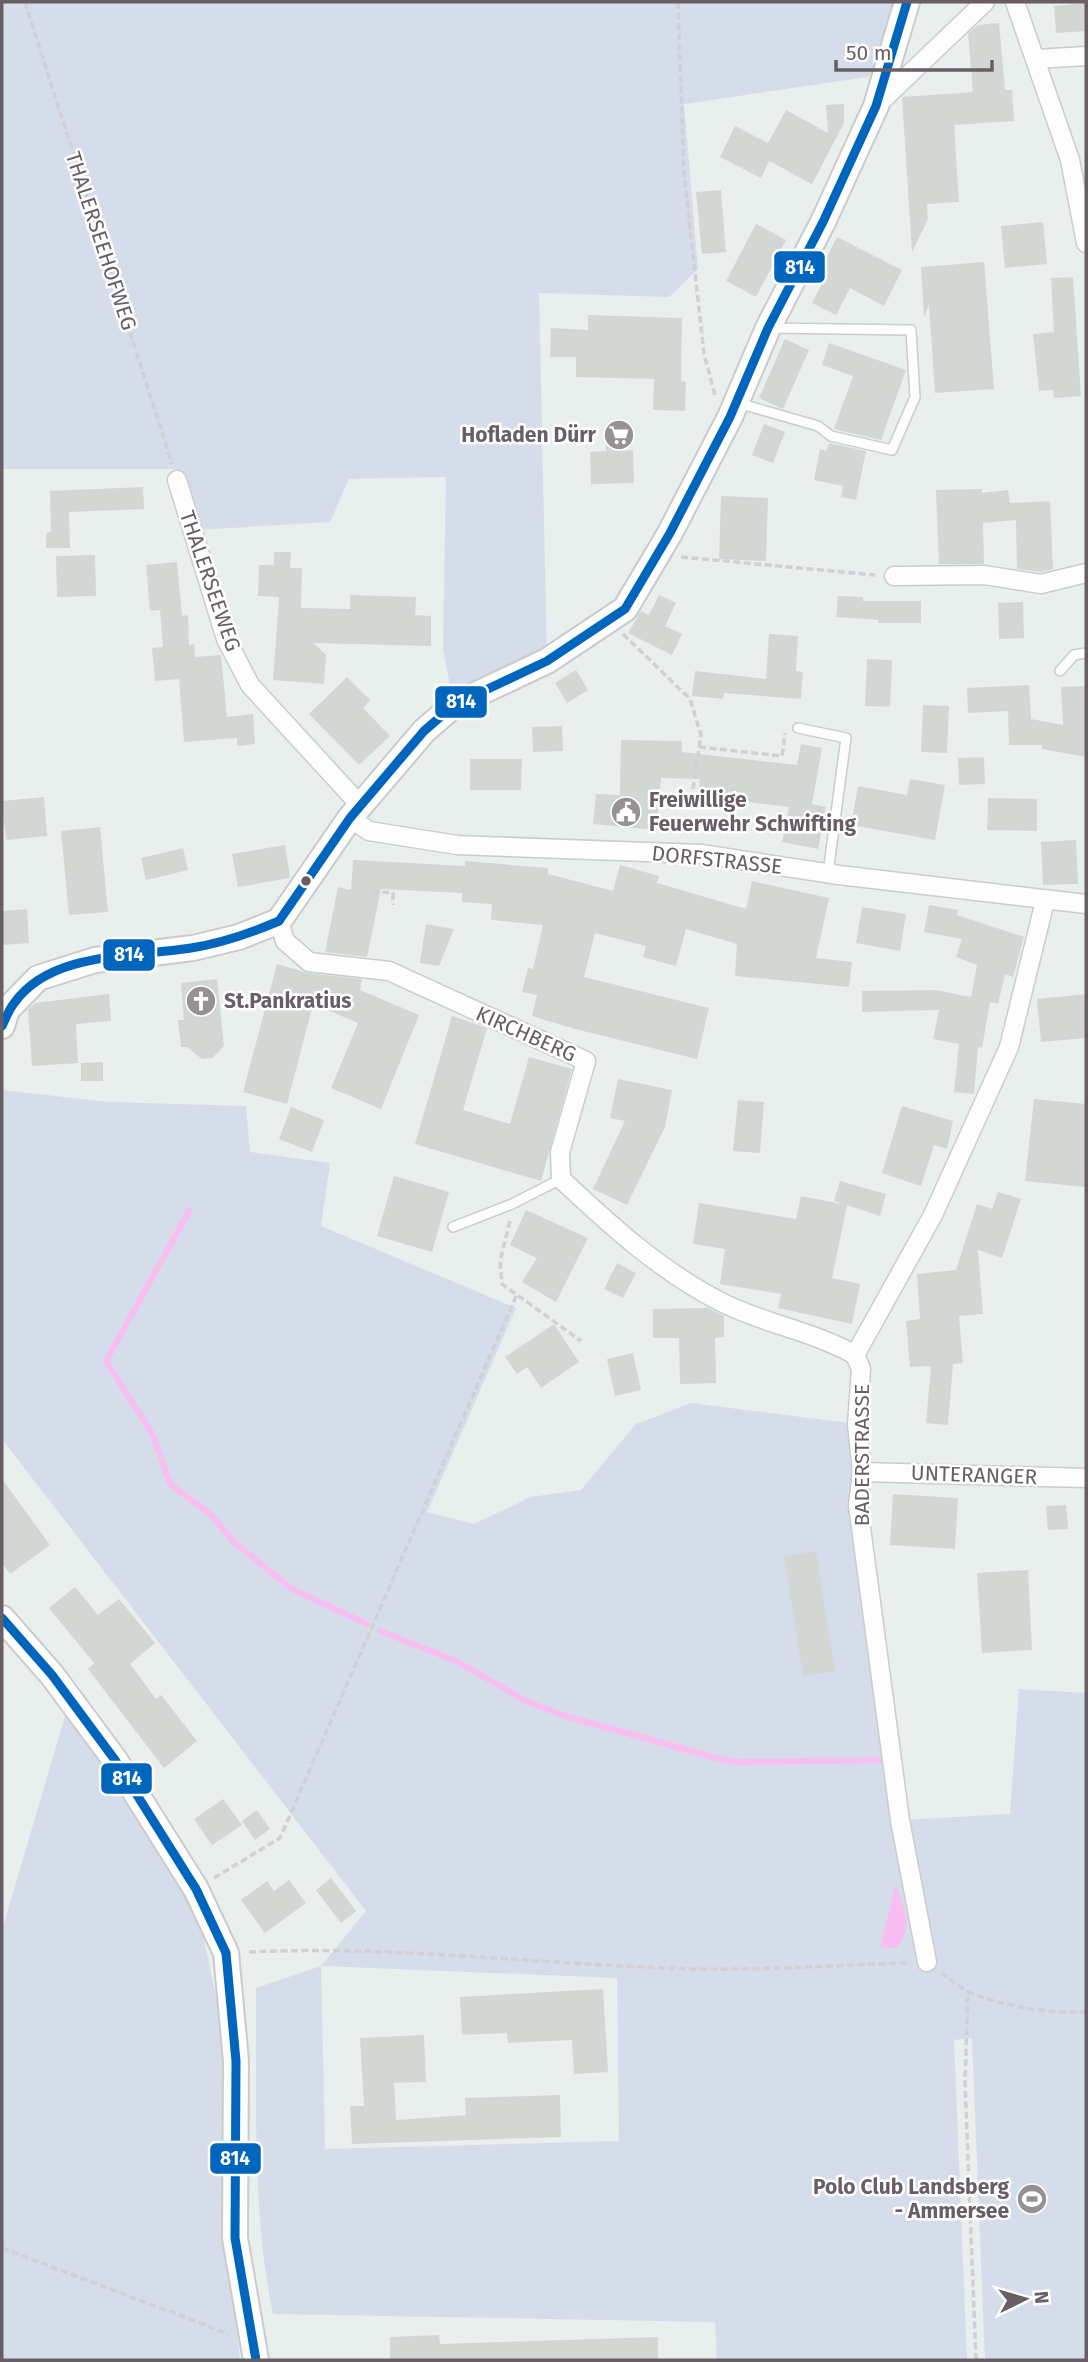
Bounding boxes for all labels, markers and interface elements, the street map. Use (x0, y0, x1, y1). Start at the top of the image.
scale bar (836, 28, 992, 72)
text: 50 m (846, 40, 892, 66)
street label: THALERSEEHOFWEG (60, 149, 142, 333)
line badge: 814 (773, 250, 826, 284)
text: 814 (785, 256, 815, 279)
supermarket icon: Hofladen Dürr (602, 418, 636, 452)
place label: Hofladen Dürr (461, 422, 597, 448)
street label: THALERSEEWEG (174, 507, 246, 655)
line badge: 814 (434, 685, 488, 719)
text: 814 (446, 690, 476, 713)
place label: Freiwillige Feuerwehr Schwifting (649, 787, 856, 837)
public building icon: Freiwillige Feuerwehr Schwifting (609, 795, 643, 829)
street label: DORFSTRASSE (650, 840, 784, 880)
unlabelled marker (299, 874, 313, 888)
line badge: 814 (102, 938, 156, 972)
text: 814 (114, 943, 144, 966)
church icon: St.Pankratius (184, 984, 218, 1018)
place label: St.Pankratius (224, 988, 351, 1014)
street label: KIRCHBERG (472, 1000, 580, 1068)
street label: BADERSTRASSE (849, 1384, 875, 1526)
street label: UNTERANGER (910, 1460, 1038, 1490)
line badge: 814 (100, 1762, 153, 1795)
text: 814 (112, 1767, 142, 1790)
line badge: 814 (209, 2142, 262, 2175)
text: 814 (220, 2147, 250, 2170)
place label: Polo Club Landsberg - Ammersee (813, 2174, 1009, 2224)
sports icon: Polo Club Landsberg - Ammersee (1015, 2182, 1049, 2216)
north arrow (990, 2264, 1060, 2334)
text: N (1029, 2290, 1053, 2305)

